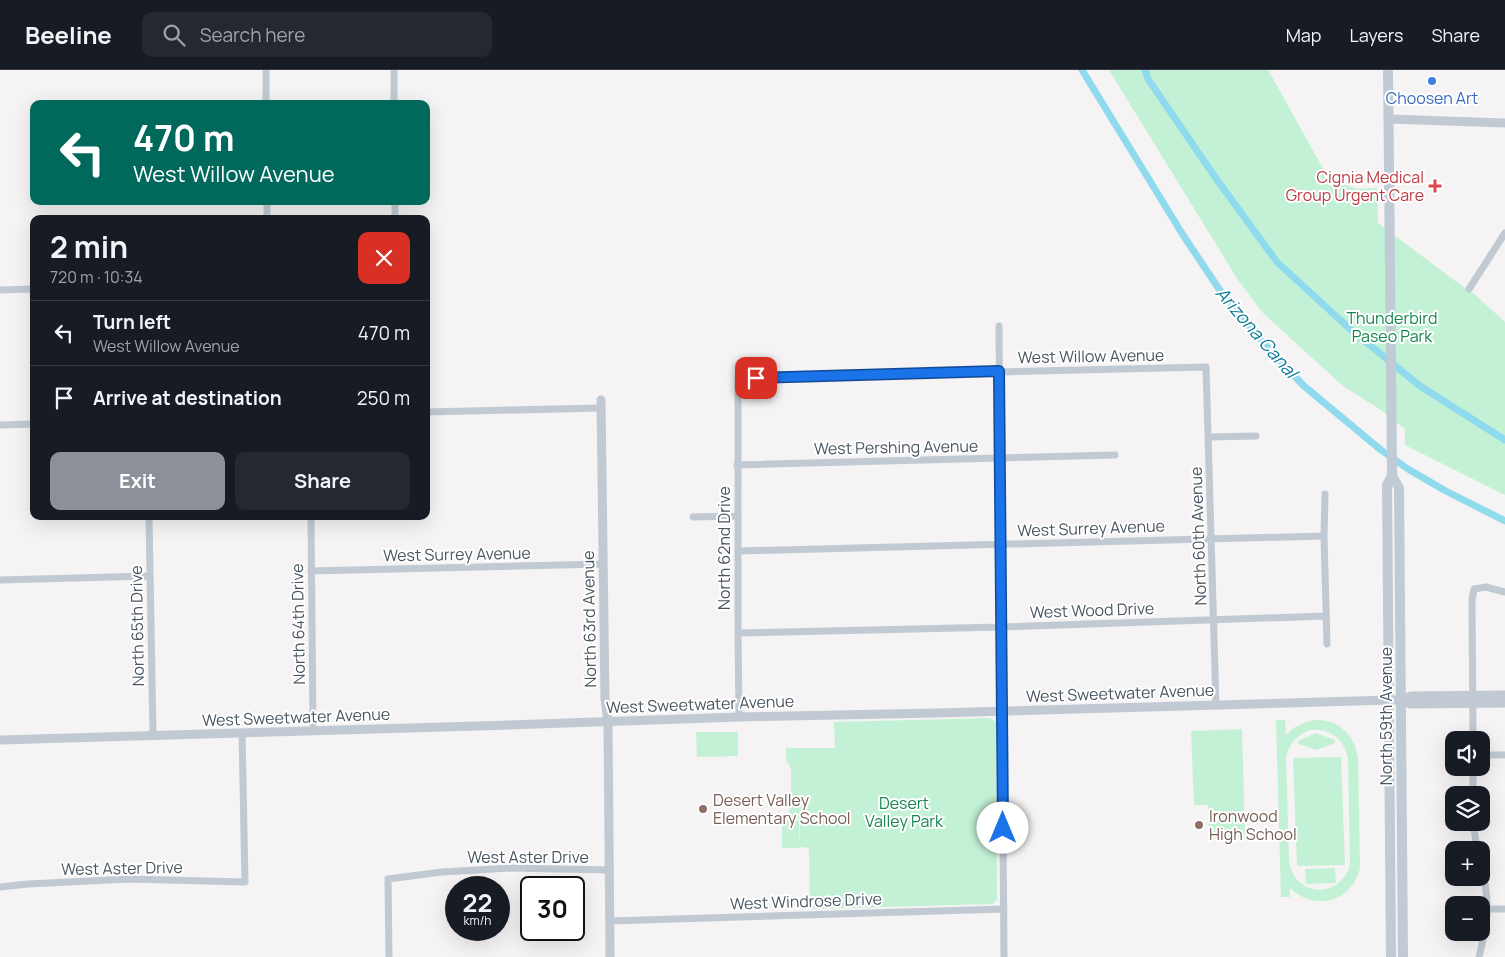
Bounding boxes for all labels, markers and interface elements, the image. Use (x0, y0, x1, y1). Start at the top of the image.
search box (142, 12, 492, 57)
text: Beeline (25, 18, 112, 51)
icon: search (160, 21, 188, 49)
text: Search here (200, 22, 305, 48)
text: Map (1286, 23, 1321, 47)
text: Layers (1349, 23, 1403, 47)
text: Share (1431, 23, 1480, 47)
marker: Choosen Art (1426, 75, 1438, 87)
place label: Choosen Art (1386, 87, 1478, 109)
text: 470 m (133, 114, 234, 162)
icon: left (50, 120, 115, 185)
text: West Willow Avenue (133, 159, 335, 189)
place label: Cignia Medical Group Urgent Care (1286, 166, 1424, 206)
marker: Cignia Medical Group Urgent Care (1428, 179, 1442, 193)
text: 2 min (50, 226, 128, 267)
button: close (358, 232, 410, 284)
text: 720 m · 10:34 (50, 266, 143, 288)
water label: Arizona Canal (1211, 281, 1305, 385)
park label: Thunderbird Paseo Park (1347, 307, 1437, 347)
text: Turn left (93, 309, 171, 335)
icon: left (50, 319, 78, 347)
text: 470 m (358, 320, 410, 346)
text: West Willow Avenue (93, 335, 240, 357)
street label: West Willow Avenue (1018, 344, 1164, 368)
pin (735, 357, 777, 399)
icon: arrive (742, 364, 770, 392)
icon: arrive (50, 384, 78, 412)
text: Arrive at destination (93, 385, 282, 411)
text: 250 m (357, 385, 410, 411)
street label: West Pershing Avenue (814, 435, 978, 459)
button: Exit (50, 452, 225, 510)
button: Share (235, 452, 410, 510)
street label: North 60th Avenue (1185, 466, 1211, 606)
street label: North 62nd Drive (713, 486, 735, 610)
street label: West Surrey Avenue (1017, 514, 1165, 542)
street label: West Surrey Avenue (383, 542, 531, 566)
street label: North 63rd Avenue (577, 550, 601, 688)
street label: North 64th Drive (286, 563, 310, 685)
street label: North 65th Drive (125, 565, 149, 687)
street label: West Wood Drive (1029, 597, 1155, 623)
street label: North 59th Avenue (1375, 647, 1397, 785)
street label: West Sweetwater Avenue (1026, 679, 1214, 707)
street label: West Sweetwater Avenue (606, 690, 794, 718)
street label: West Sweetwater Avenue (202, 703, 390, 731)
map controls (1445, 731, 1490, 941)
button: sound (1445, 731, 1490, 776)
button: layers (1445, 786, 1490, 831)
place label: Desert Valley Elementary School (713, 789, 851, 829)
park label: Desert Valley Park (865, 792, 944, 832)
position arrow (976, 801, 1028, 853)
marker: Desert Valley Elementary School (697, 803, 709, 815)
place label: Ironwood High School (1209, 805, 1297, 845)
marker: Ironwood High School (1193, 819, 1205, 831)
button: + (1445, 841, 1490, 886)
street label: West Aster Drive (467, 846, 589, 868)
street label: West Aster Drive (61, 856, 183, 880)
speed limit sign: 30 (520, 876, 585, 941)
text: 22 (463, 885, 492, 920)
street label: West Windrose Drive (730, 887, 882, 915)
button: − (1445, 896, 1490, 941)
text: km/h (464, 912, 491, 929)

